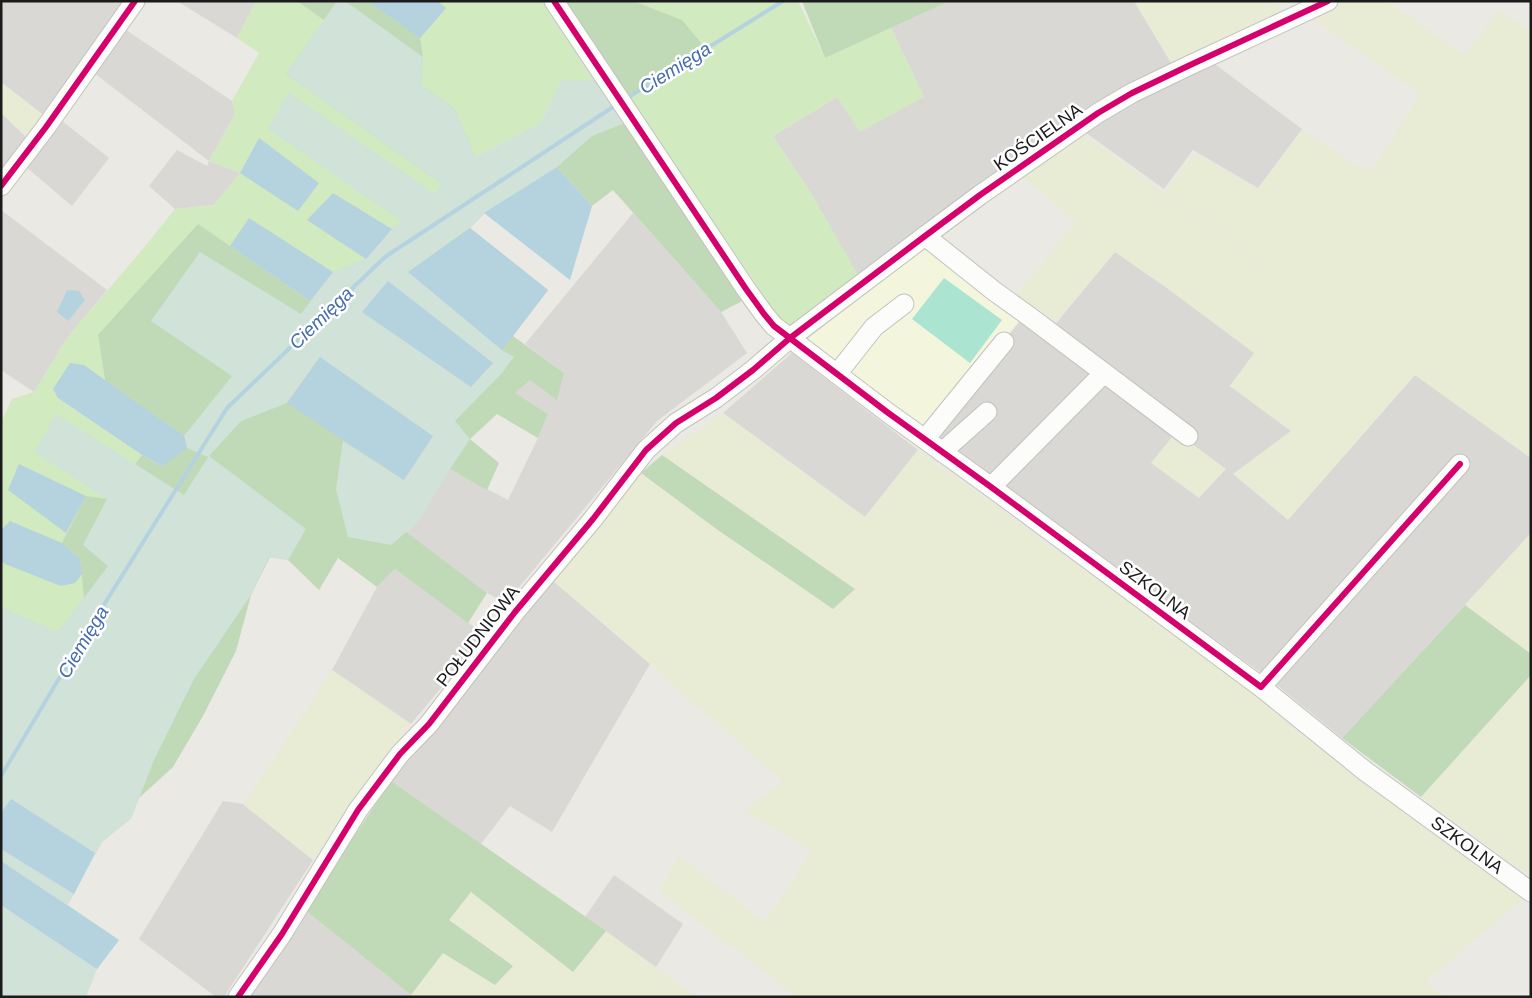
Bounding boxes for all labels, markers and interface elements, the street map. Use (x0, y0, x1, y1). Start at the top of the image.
water label: Ciemięga (635, 38, 715, 98)
street label: KOŚCIELNA (989, 98, 1086, 175)
water label: Ciemięga (285, 283, 357, 353)
street label: SZKOLNA (1115, 557, 1195, 623)
street label: POŁUDNIOWA (432, 582, 524, 690)
water label: Ciemięga (53, 602, 113, 682)
street label: SZKOLNA (1427, 812, 1507, 878)

